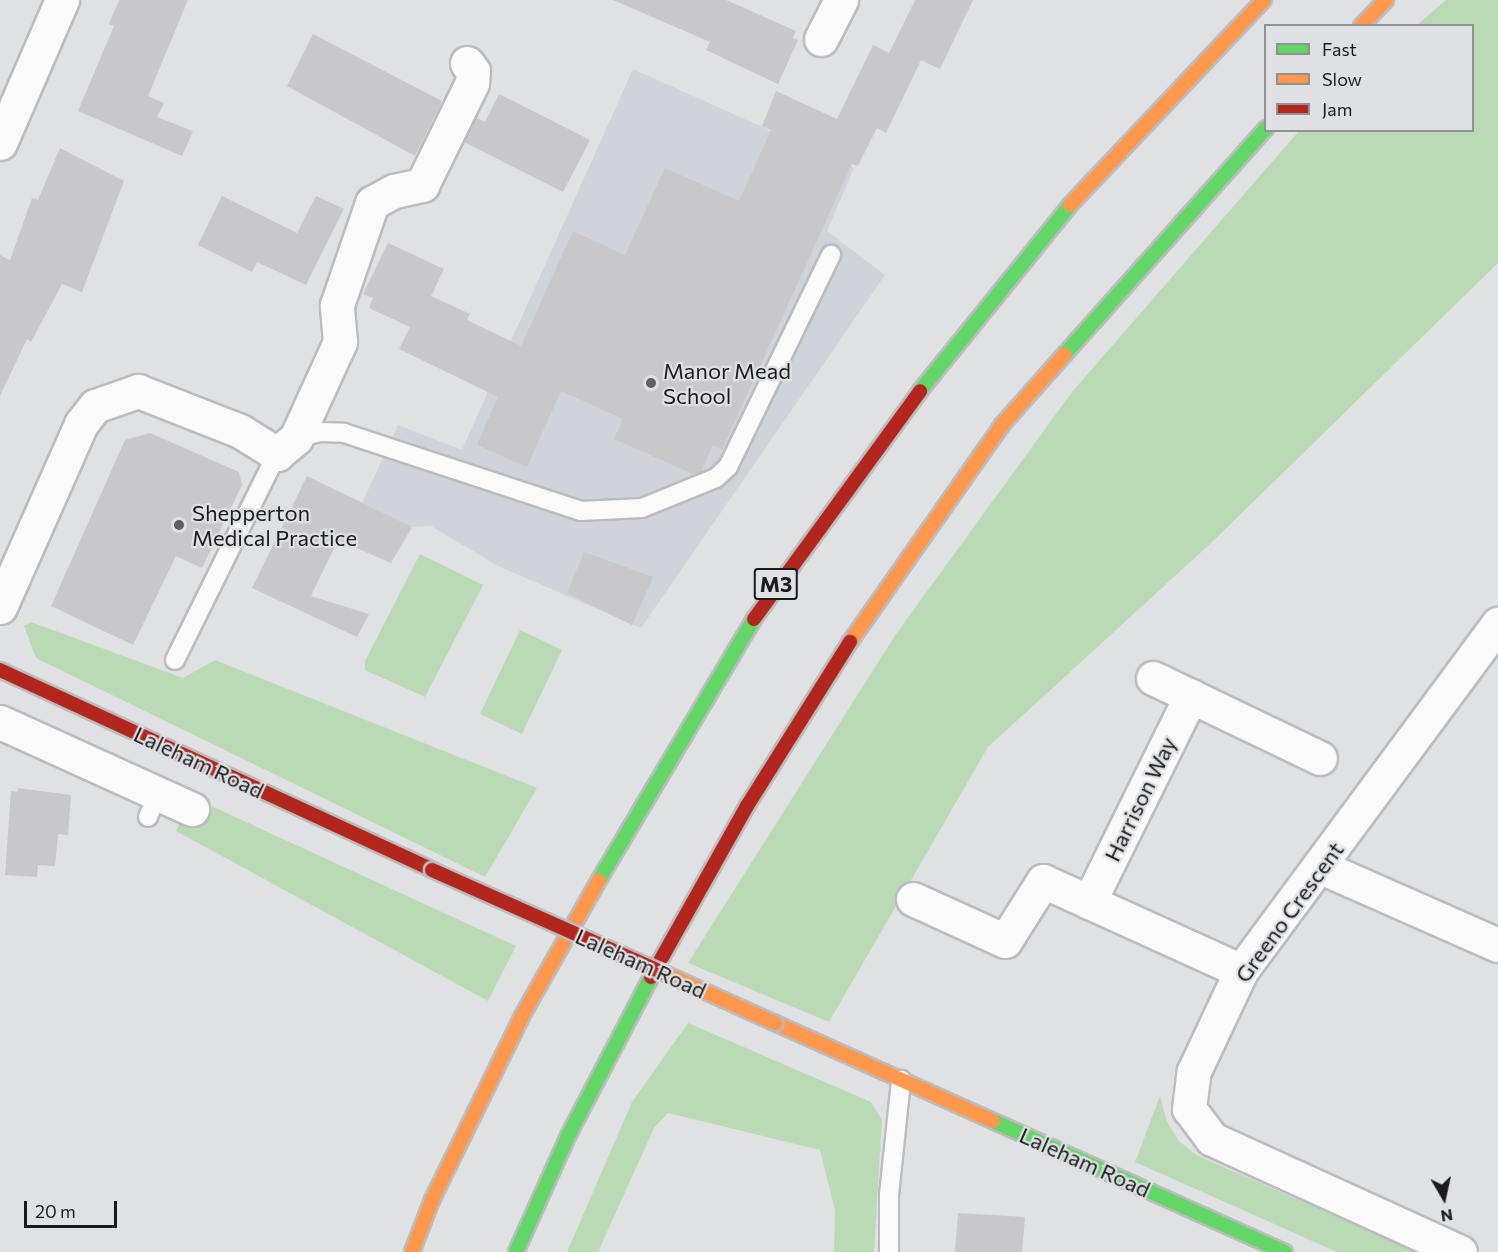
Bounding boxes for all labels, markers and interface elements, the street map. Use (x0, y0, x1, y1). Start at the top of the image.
legend (1264, 24, 1474, 132)
text: Fast (1322, 38, 1357, 60)
text: Slow (1322, 68, 1362, 90)
text: Jam (1322, 98, 1352, 120)
place label: Manor Mead School (663, 357, 791, 408)
marker: Manor Mead School (644, 376, 658, 390)
place label: Shepperton Medical Practice (192, 499, 357, 550)
marker: Shepperton Medical Practice (170, 516, 188, 534)
road number: M3 (754, 566, 798, 602)
street label: Laleham Road (130, 720, 268, 804)
street label: Harrison Way (1099, 732, 1181, 866)
street label: Greeno Crescent (1229, 837, 1349, 987)
street label: Laleham Road (572, 922, 710, 1004)
street label: Laleham Road (1016, 1121, 1154, 1203)
north arrow (1414, 1168, 1474, 1228)
scale bar (27, 1189, 120, 1227)
text: 20 m (35, 1200, 76, 1222)
text: N (1439, 1206, 1454, 1227)

